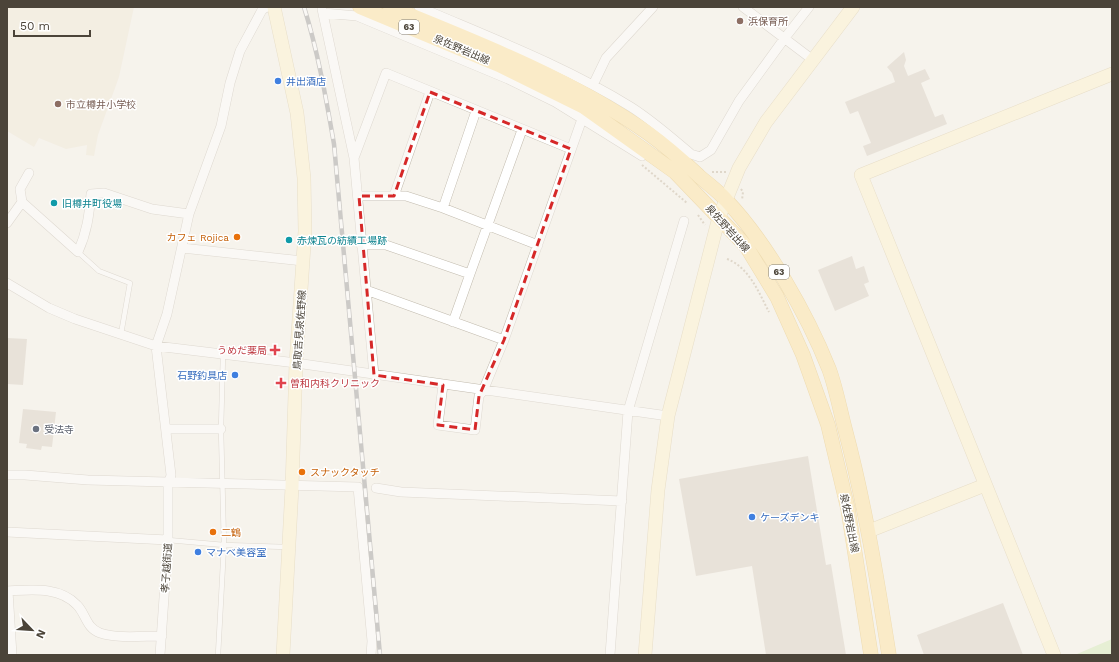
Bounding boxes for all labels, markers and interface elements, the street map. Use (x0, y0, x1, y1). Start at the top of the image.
scale bar (14, 12, 90, 38)
marker: 浜保育所 (735, 16, 745, 26)
place label: 浜保育所 (748, 16, 788, 27)
text: 50 m (20, 19, 50, 33)
road number: 63 (399, 20, 419, 34)
street label: 泉佐野岩出線 (432, 33, 492, 66)
marker: 井出酒店 (273, 76, 283, 86)
place label: 井出酒店 (286, 76, 326, 87)
marker: 市立樽井小学校 (53, 99, 63, 109)
place label: 市立樽井小学校 (66, 99, 136, 110)
marker: 旧樽井町役場 (49, 198, 59, 208)
place label: 旧樽井町役場 (62, 198, 122, 209)
street label: 泉佐野岩出線 (703, 202, 752, 254)
place label: カフェ Rojica (167, 232, 229, 243)
marker: カフェ Rojica (232, 232, 242, 242)
marker: 赤煉瓦の紡績工場跡 (284, 235, 294, 245)
place label: 赤煉瓦の紡績工場跡 (297, 235, 387, 246)
road number: 63 (769, 265, 789, 279)
street label: 鳥取吉見泉佐野線 (291, 290, 308, 370)
place label: うめだ薬局 (217, 345, 267, 356)
marker: うめだ薬局 (270, 345, 280, 355)
place label: 石野釣具店 (177, 370, 227, 381)
marker: 石野釣具店 (230, 370, 240, 380)
marker: 曽和内科クリニック (275, 377, 287, 389)
place label: 曽和内科クリニック (290, 378, 380, 389)
marker: 受法寺 (31, 424, 41, 434)
place label: 受法寺 (44, 424, 74, 435)
marker: スナックタッチ (297, 467, 307, 477)
place label: スナックタッチ (310, 467, 380, 478)
street label: 泉佐野岩出線 (838, 493, 861, 554)
marker: ケーズデンキ (747, 512, 757, 522)
place label: ケーズデンキ (760, 512, 820, 523)
marker: 二鶴 (208, 527, 218, 537)
place label: 二鶴 (221, 527, 241, 538)
street label: 孝子越街道 (159, 543, 174, 593)
marker: マナベ美容室 (193, 547, 203, 557)
place label: マナベ美容室 (206, 547, 266, 558)
north arrow (12, 610, 52, 650)
text: N (33, 628, 48, 640)

